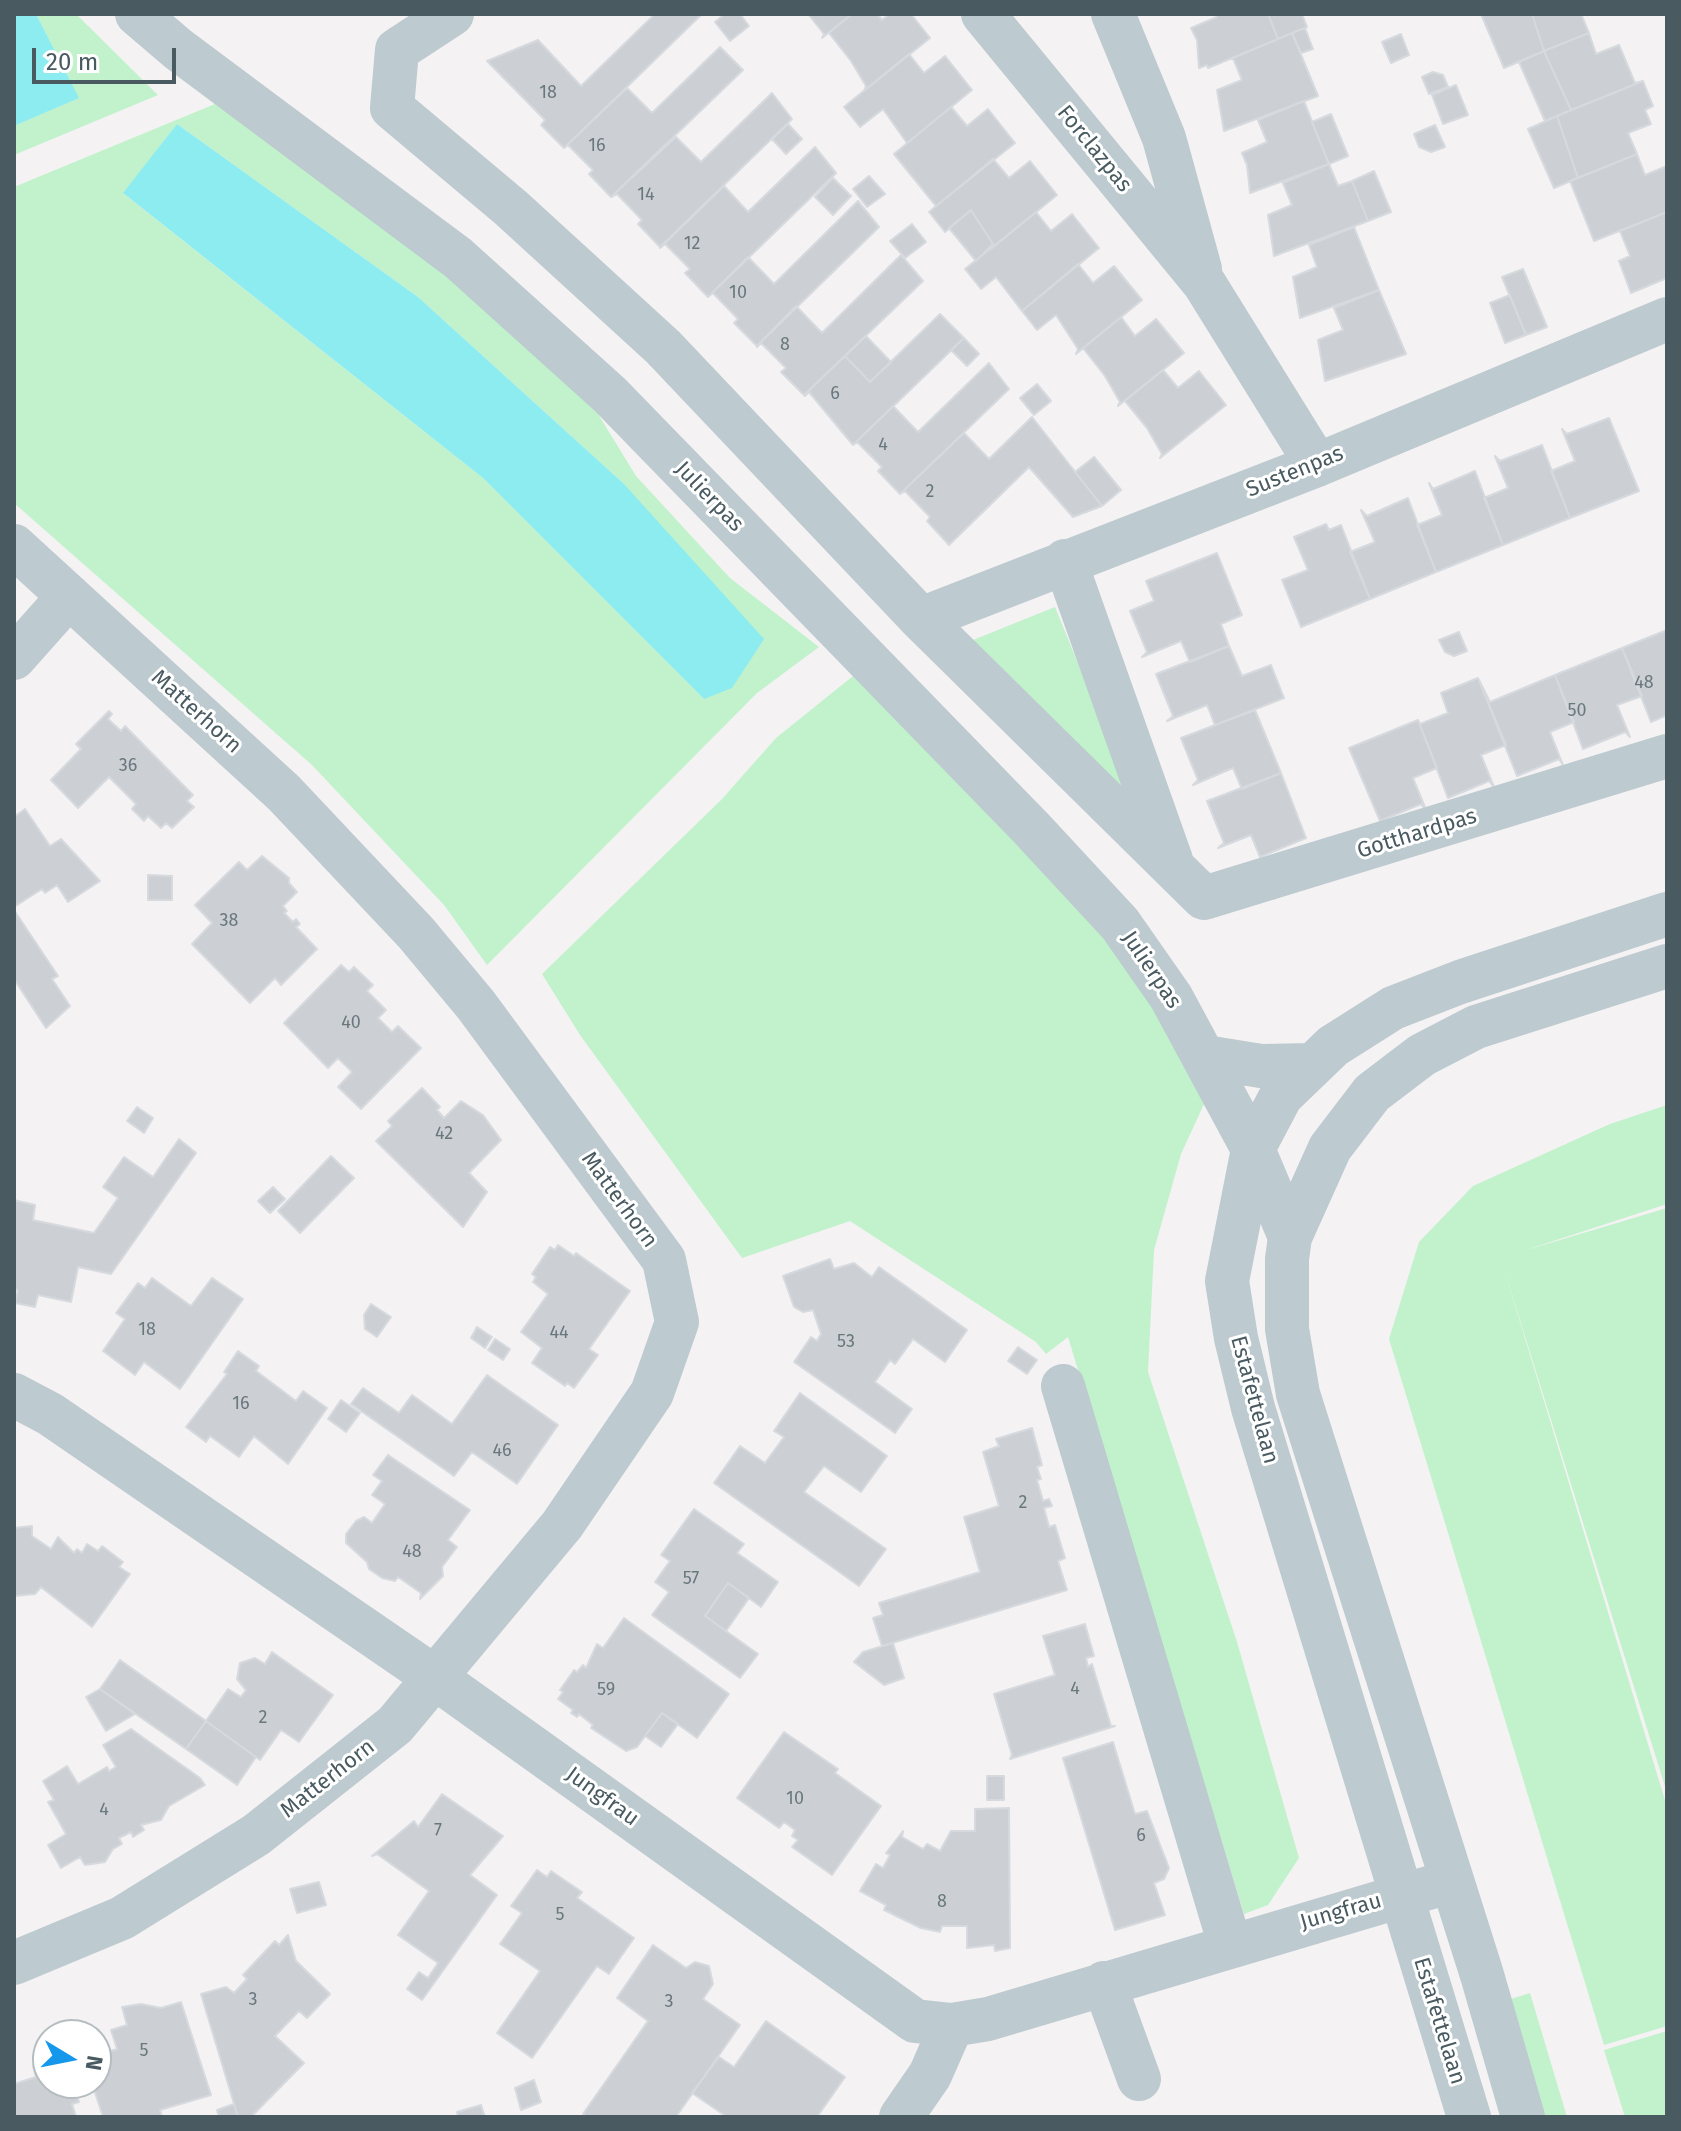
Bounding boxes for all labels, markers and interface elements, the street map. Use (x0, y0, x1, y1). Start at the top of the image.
scale bar (36, 32, 180, 82)
text: 20 m (46, 48, 98, 76)
house number: 18 (539, 82, 557, 104)
street label: Forclazpas (1051, 100, 1137, 198)
house number: 16 (588, 135, 606, 157)
house number: 14 (637, 184, 655, 206)
house number: 12 (684, 233, 700, 255)
house number: 10 (729, 282, 747, 304)
house number: 8 (780, 334, 790, 356)
house number: 6 (830, 383, 840, 405)
house number: 4 (878, 434, 888, 456)
street label: Sustenpas (1243, 441, 1347, 503)
street label: Julierpas (669, 456, 749, 538)
house number: 2 (926, 481, 934, 503)
street label: Matterhorn (145, 665, 247, 759)
house number: 48 (1634, 672, 1654, 694)
house number: 50 (1567, 700, 1587, 722)
house number: 36 (119, 755, 137, 777)
street label: Gotthardpas (1354, 803, 1480, 865)
house number: 38 (220, 910, 238, 932)
street label: Julierpas (1116, 926, 1186, 1014)
house number: 40 (341, 1012, 361, 1034)
house number: 42 (435, 1123, 453, 1145)
street label: Matterhorn (575, 1147, 663, 1253)
house number: 18 (138, 1319, 156, 1341)
house number: 44 (549, 1322, 569, 1344)
house number: 53 (837, 1331, 855, 1353)
street label: Estafettelaan (1224, 1333, 1284, 1467)
house number: 16 (232, 1393, 250, 1415)
house number: 46 (492, 1440, 512, 1462)
house number: 2 (1019, 1492, 1027, 1514)
house number: 48 (402, 1541, 422, 1563)
house number: 57 (683, 1568, 699, 1590)
house number: 4 (1070, 1678, 1080, 1700)
house number: 59 (597, 1679, 615, 1701)
house number: 2 (259, 1707, 267, 1729)
street label: Matterhorn (276, 1734, 380, 1824)
street label: Jungfrau (560, 1762, 644, 1832)
house number: 10 (786, 1788, 804, 1810)
house number: 4 (99, 1799, 109, 1821)
house number: 7 (434, 1820, 442, 1842)
house number: 6 (1136, 1825, 1146, 1847)
street label: Jungfrau (1297, 1888, 1385, 1936)
house number: 8 (937, 1891, 947, 1913)
house number: 5 (555, 1904, 565, 1926)
street label: Estafettelaan (1407, 1954, 1471, 2088)
house number: 3 (249, 1989, 257, 2011)
house number: 3 (665, 1991, 673, 2013)
north arrow (32, 2019, 112, 2099)
house number: 5 (139, 2040, 149, 2062)
text: N (80, 2053, 109, 2072)

